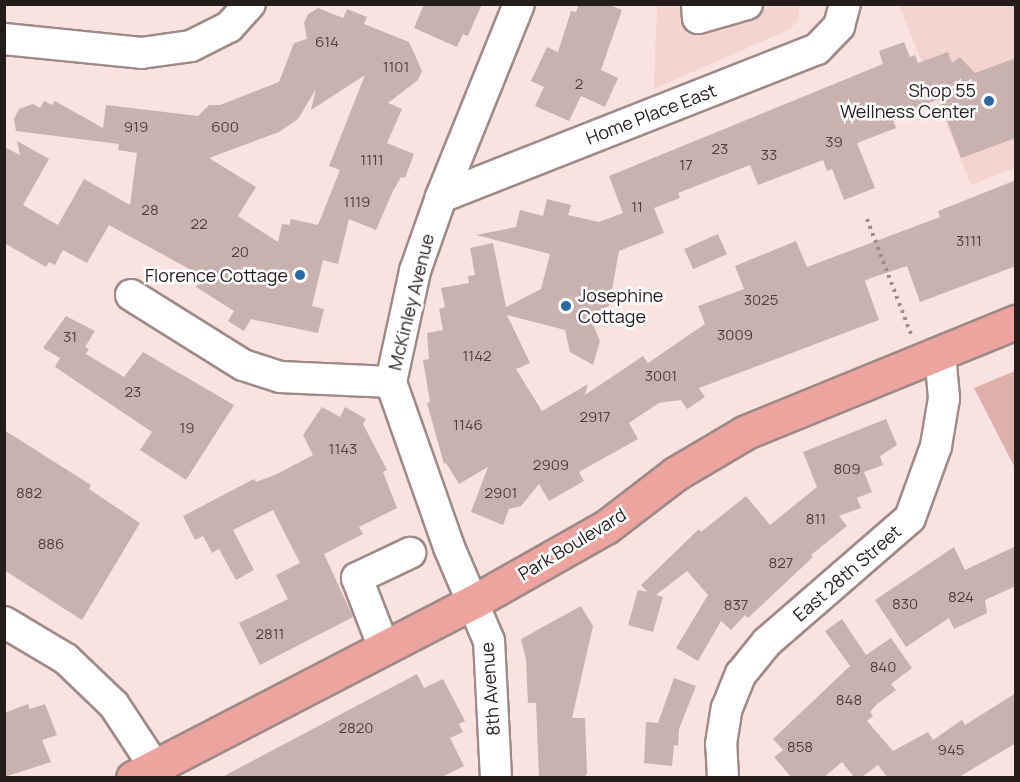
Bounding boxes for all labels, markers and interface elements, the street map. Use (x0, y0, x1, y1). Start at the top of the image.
house number: 614 (315, 33, 339, 51)
house number: 1101 (383, 58, 409, 76)
house number: 2 (575, 75, 583, 93)
street label: Home Place East (583, 79, 719, 149)
place label: Shop 55 Wellness Center (840, 80, 976, 122)
marker: Shop 55 Wellness Center (980, 92, 998, 110)
house number: 919 (124, 118, 148, 136)
house number: 600 (211, 118, 239, 136)
house number: 39 (825, 133, 843, 151)
house number: 23 (712, 140, 728, 158)
house number: 33 (761, 146, 777, 164)
house number: 1111 (360, 151, 384, 169)
house number: 17 (679, 156, 693, 174)
house number: 1119 (344, 193, 370, 211)
house number: 11 (631, 198, 643, 216)
house number: 28 (141, 201, 159, 219)
house number: 22 (190, 215, 208, 233)
street label: McKinley Avenue (384, 231, 438, 373)
house number: 3111 (956, 232, 982, 250)
house number: 20 (231, 243, 249, 261)
place label: Florence Cottage (145, 264, 288, 286)
marker: Florence Cottage (293, 268, 307, 282)
place label: Josephine Cottage (578, 285, 663, 328)
house number: 3025 (744, 291, 778, 309)
marker: Josephine Cottage (559, 299, 573, 313)
house number: 3009 (717, 326, 753, 344)
house number: 31 (63, 328, 77, 346)
house number: 1142 (462, 347, 492, 365)
house number: 3001 (645, 367, 677, 385)
house number: 23 (125, 383, 141, 401)
house number: 2917 (579, 408, 611, 426)
house number: 1146 (453, 416, 483, 434)
house number: 19 (179, 419, 195, 437)
house number: 1143 (329, 440, 357, 458)
house number: 2909 (533, 456, 569, 474)
house number: 809 (833, 460, 861, 478)
house number: 882 (16, 484, 42, 502)
house number: 2901 (485, 484, 517, 502)
street label: Park Boulevard (514, 503, 630, 585)
house number: 811 (806, 510, 826, 528)
street label: East 28th Street (789, 520, 905, 626)
house number: 886 (38, 535, 64, 553)
house number: 827 (769, 554, 793, 572)
house number: 824 (948, 588, 974, 606)
house number: 830 (892, 595, 918, 613)
house number: 837 (724, 596, 748, 614)
house number: 2811 (256, 625, 284, 643)
street label: 8th Avenue (476, 642, 504, 736)
house number: 840 (870, 658, 896, 676)
house number: 848 (836, 691, 862, 709)
house number: 2820 (339, 719, 373, 737)
house number: 858 (787, 738, 813, 756)
house number: 945 (938, 741, 964, 759)

